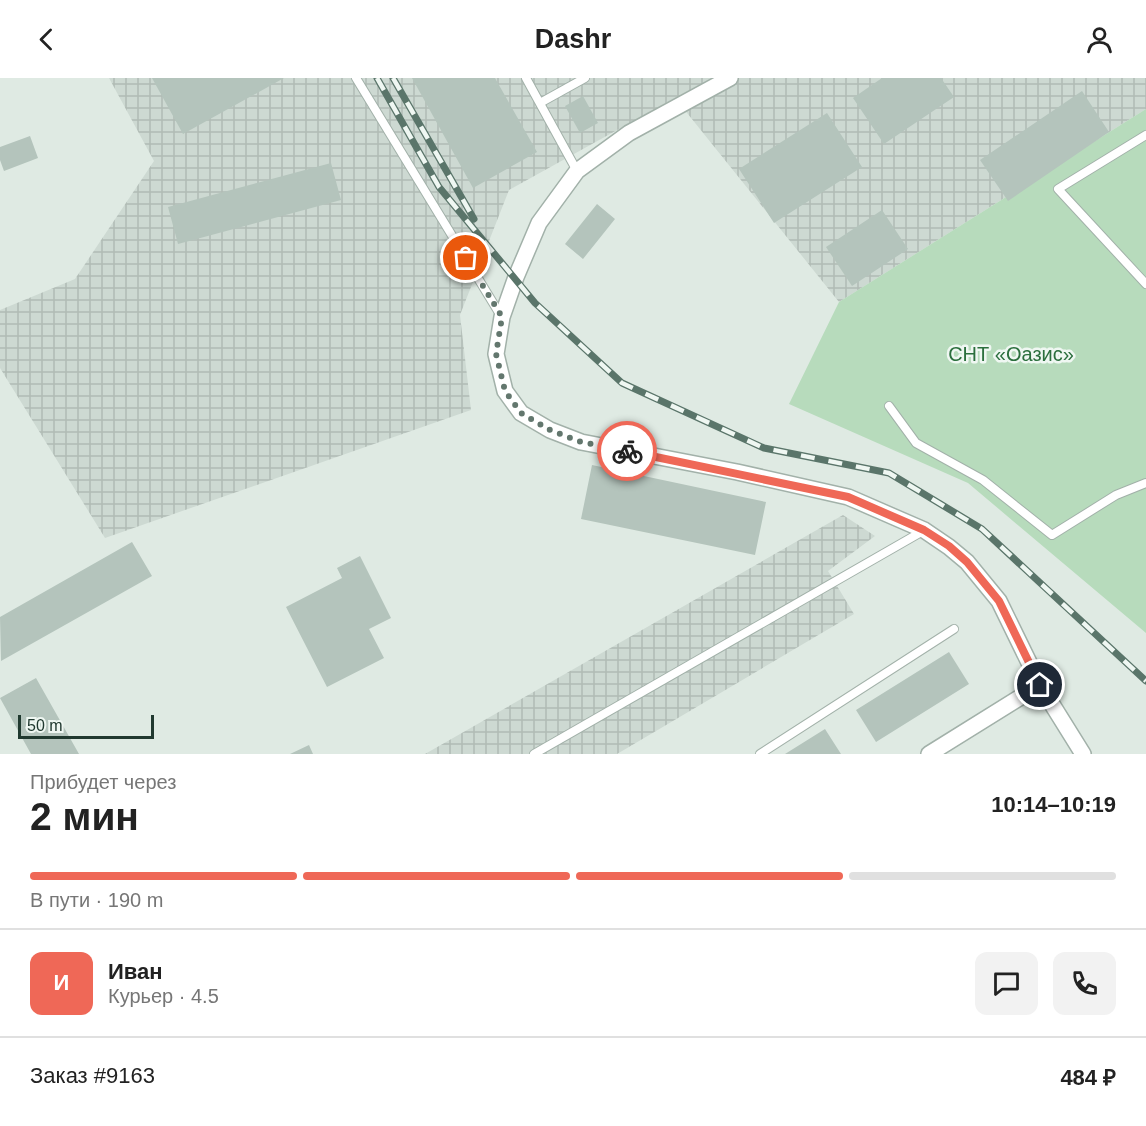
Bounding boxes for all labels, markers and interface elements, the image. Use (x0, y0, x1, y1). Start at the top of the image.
icon: back (30, 23, 63, 56)
icon: person (1083, 23, 1116, 56)
text: Dashr (535, 24, 611, 54)
pin (440, 232, 491, 283)
icon: bag (449, 241, 482, 274)
park label: СНТ «Оазис» (948, 343, 1074, 365)
courier (597, 421, 657, 481)
icon: bike (611, 435, 644, 468)
pin (1014, 659, 1065, 710)
icon: home (1023, 668, 1056, 701)
scale bar (18, 712, 154, 740)
text: 50 m (27, 717, 63, 734)
text: Прибудет через (30, 771, 176, 793)
text: 10:14–10:19 (991, 792, 1116, 817)
text: 2 мин (30, 795, 139, 838)
text: В пути · 190 m (30, 889, 163, 911)
button: chat (975, 952, 1038, 1015)
button: phone (1053, 952, 1116, 1015)
text: Иван (108, 959, 163, 984)
text: И (54, 970, 69, 995)
text: Курьер · 4.5 (108, 985, 219, 1007)
text: Заказ #9163 (30, 1063, 155, 1088)
text: 484 ₽ (1060, 1065, 1116, 1090)

